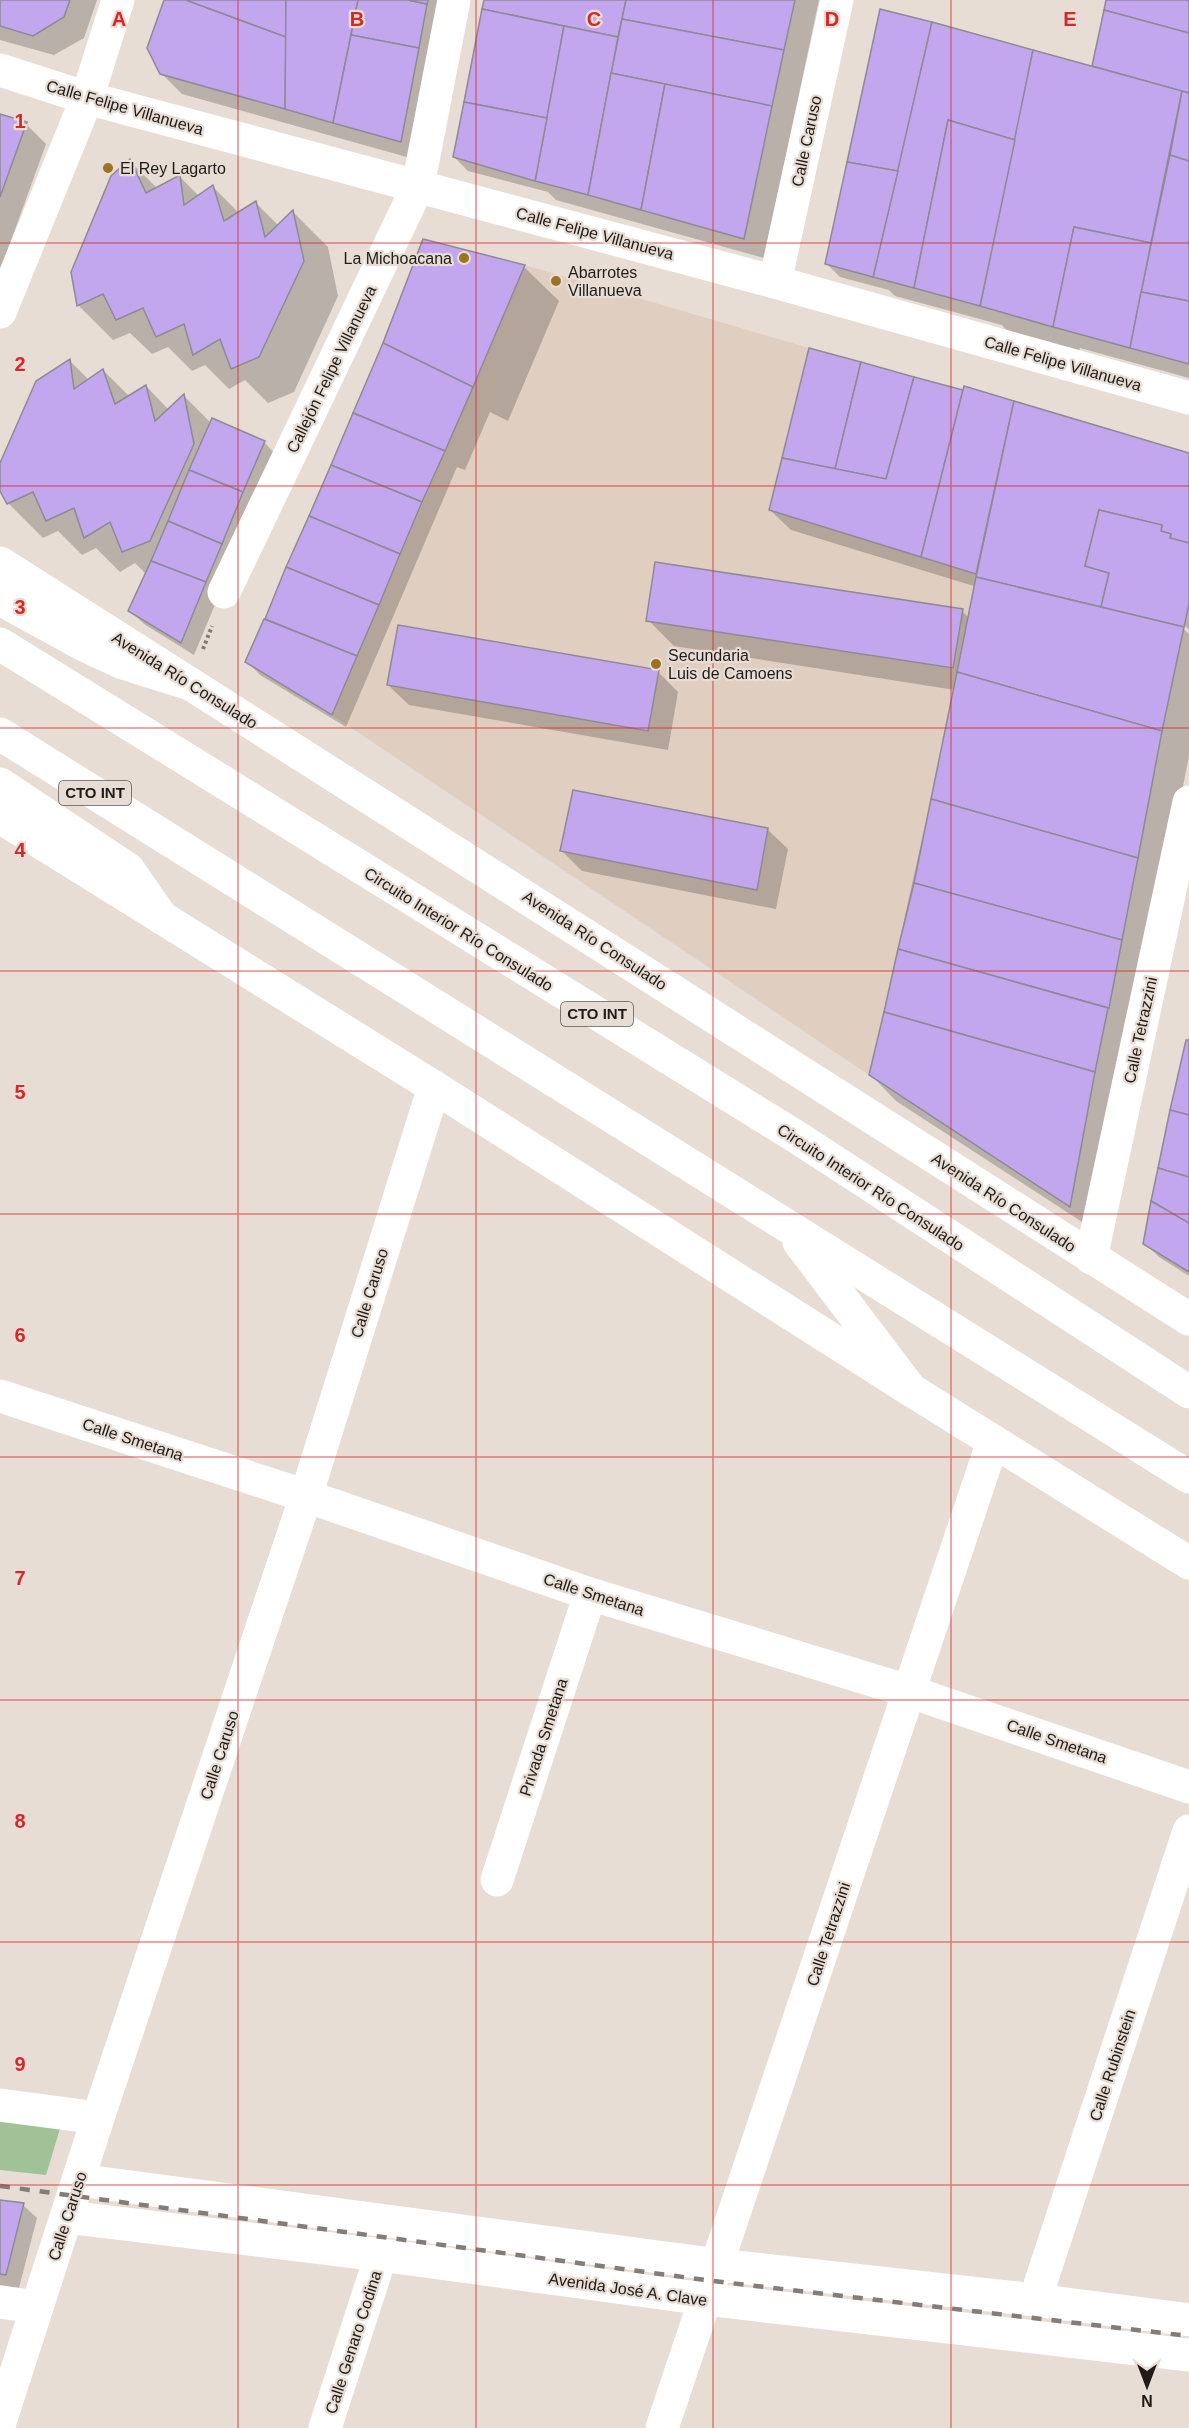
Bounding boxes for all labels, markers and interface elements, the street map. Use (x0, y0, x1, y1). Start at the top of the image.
text: A (112, 8, 126, 30)
text: B (350, 8, 364, 30)
text: C (587, 8, 601, 30)
text: D (825, 8, 839, 30)
text: E (1063, 8, 1077, 30)
street label: Calle Felipe Villanueva (44, 77, 205, 138)
street label: Calle Caruso (789, 94, 824, 188)
text: 1 (14, 110, 26, 132)
place label: El Rey Lagarto (120, 160, 226, 177)
marker: El Rey Lagarto (101, 161, 115, 175)
street label: Calle Felipe Villanueva (514, 204, 676, 263)
place label: La Michoacana (343, 250, 452, 267)
marker: La Michoacana (457, 251, 471, 265)
place label: Abarrotes Villanueva (568, 264, 642, 299)
marker: Abarrotes Villanueva (549, 274, 563, 288)
street label: Callejón Felipe Villanueva (284, 283, 379, 456)
street label: Calle Felipe Villanueva (982, 333, 1143, 394)
text: 2 (14, 353, 26, 375)
text: 3 (14, 596, 26, 618)
street label: Avenida Río Consulado (109, 629, 260, 732)
place label: Secundaria Luis de Camoens (668, 647, 793, 682)
marker: Secundaria Luis de Camoens (649, 657, 663, 671)
road number: CTO INT (59, 781, 131, 805)
text: 4 (14, 839, 26, 861)
street label: Circuito Interior Río Consulado (361, 864, 556, 995)
street label: Avenida Río Consulado (520, 888, 670, 993)
street label: Calle Tetrazzini (1121, 975, 1160, 1085)
road number: CTO INT (561, 1002, 633, 1026)
text: 5 (14, 1081, 26, 1103)
street label: Circuito Interior Río Consulado (774, 1121, 967, 1254)
street label: Avenida Río Consulado (929, 1150, 1079, 1255)
street label: Calle Caruso (348, 1246, 391, 1340)
text: 6 (14, 1324, 26, 1346)
street label: Calle Smetana (80, 1415, 185, 1464)
text: 7 (14, 1567, 26, 1589)
street label: Calle Smetana (541, 1570, 646, 1619)
street label: Privada Smetana (516, 1676, 571, 1798)
street label: Calle Caruso (197, 1708, 242, 1802)
street label: Calle Smetana (1004, 1716, 1109, 1767)
text: 8 (14, 1810, 26, 1832)
street label: Calle Tetrazzini (804, 1880, 853, 1988)
street label: Calle Rubinstein (1086, 2007, 1139, 2123)
text: 9 (14, 2053, 26, 2075)
street label: Calle Caruso (45, 2169, 90, 2263)
street label: Calle Genaro Codina (322, 2268, 385, 2416)
street label: Avenida José A. Clave (548, 2270, 708, 2309)
north arrow (1117, 2356, 1177, 2416)
text: N (1141, 2392, 1153, 2409)

